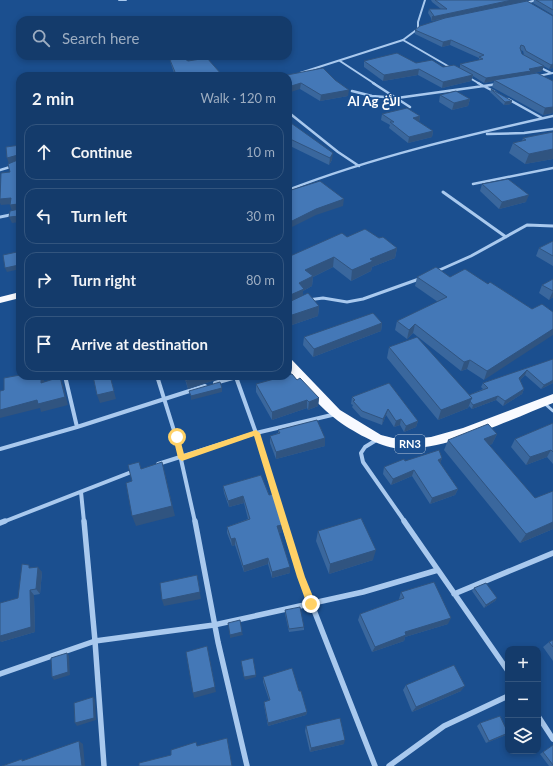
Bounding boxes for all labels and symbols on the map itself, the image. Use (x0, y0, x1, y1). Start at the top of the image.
district label: Al Ag الأغ (347, 93, 400, 110)
route start (168, 428, 186, 446)
road number: RN3 (395, 435, 425, 453)
route end (302, 595, 320, 613)

